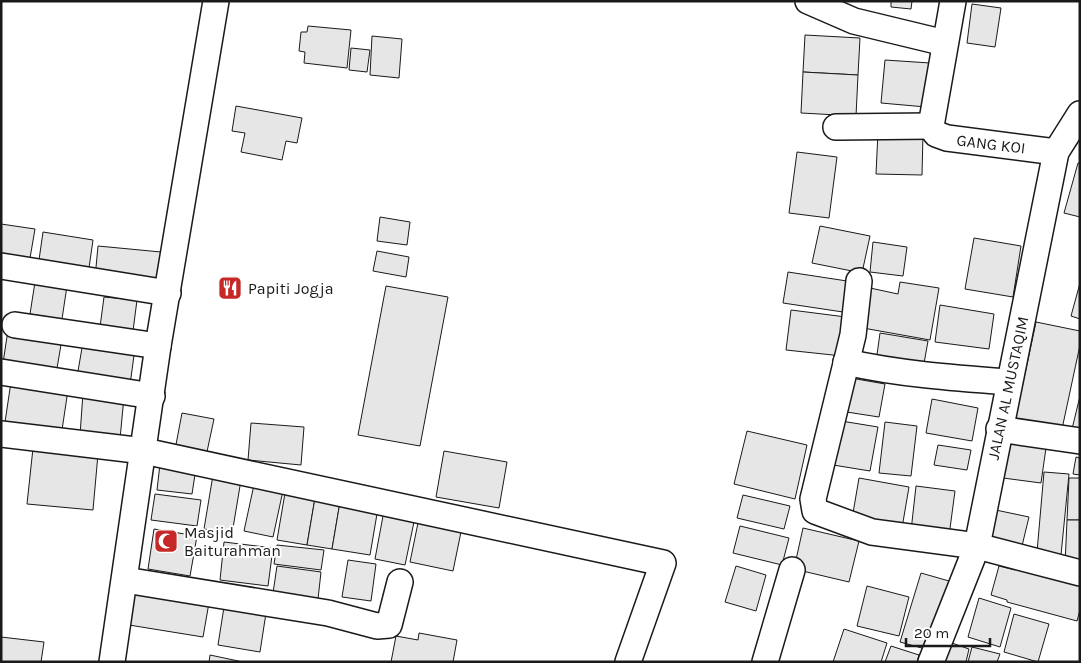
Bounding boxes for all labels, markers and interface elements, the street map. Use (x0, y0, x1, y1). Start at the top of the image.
street label: GANG KOI (956, 130, 1026, 158)
restaurant icon: Papiti Jogja (217, 275, 243, 301)
place label: Papiti Jogja (248, 279, 334, 298)
street label: JALAN AL MUSTAQIM (984, 315, 1032, 461)
place label: Masjid Baiturahman (184, 523, 281, 560)
mosque icon: Masjid Baiturahman (153, 528, 179, 554)
scale bar (906, 616, 990, 648)
text: 20 m (914, 624, 949, 642)

